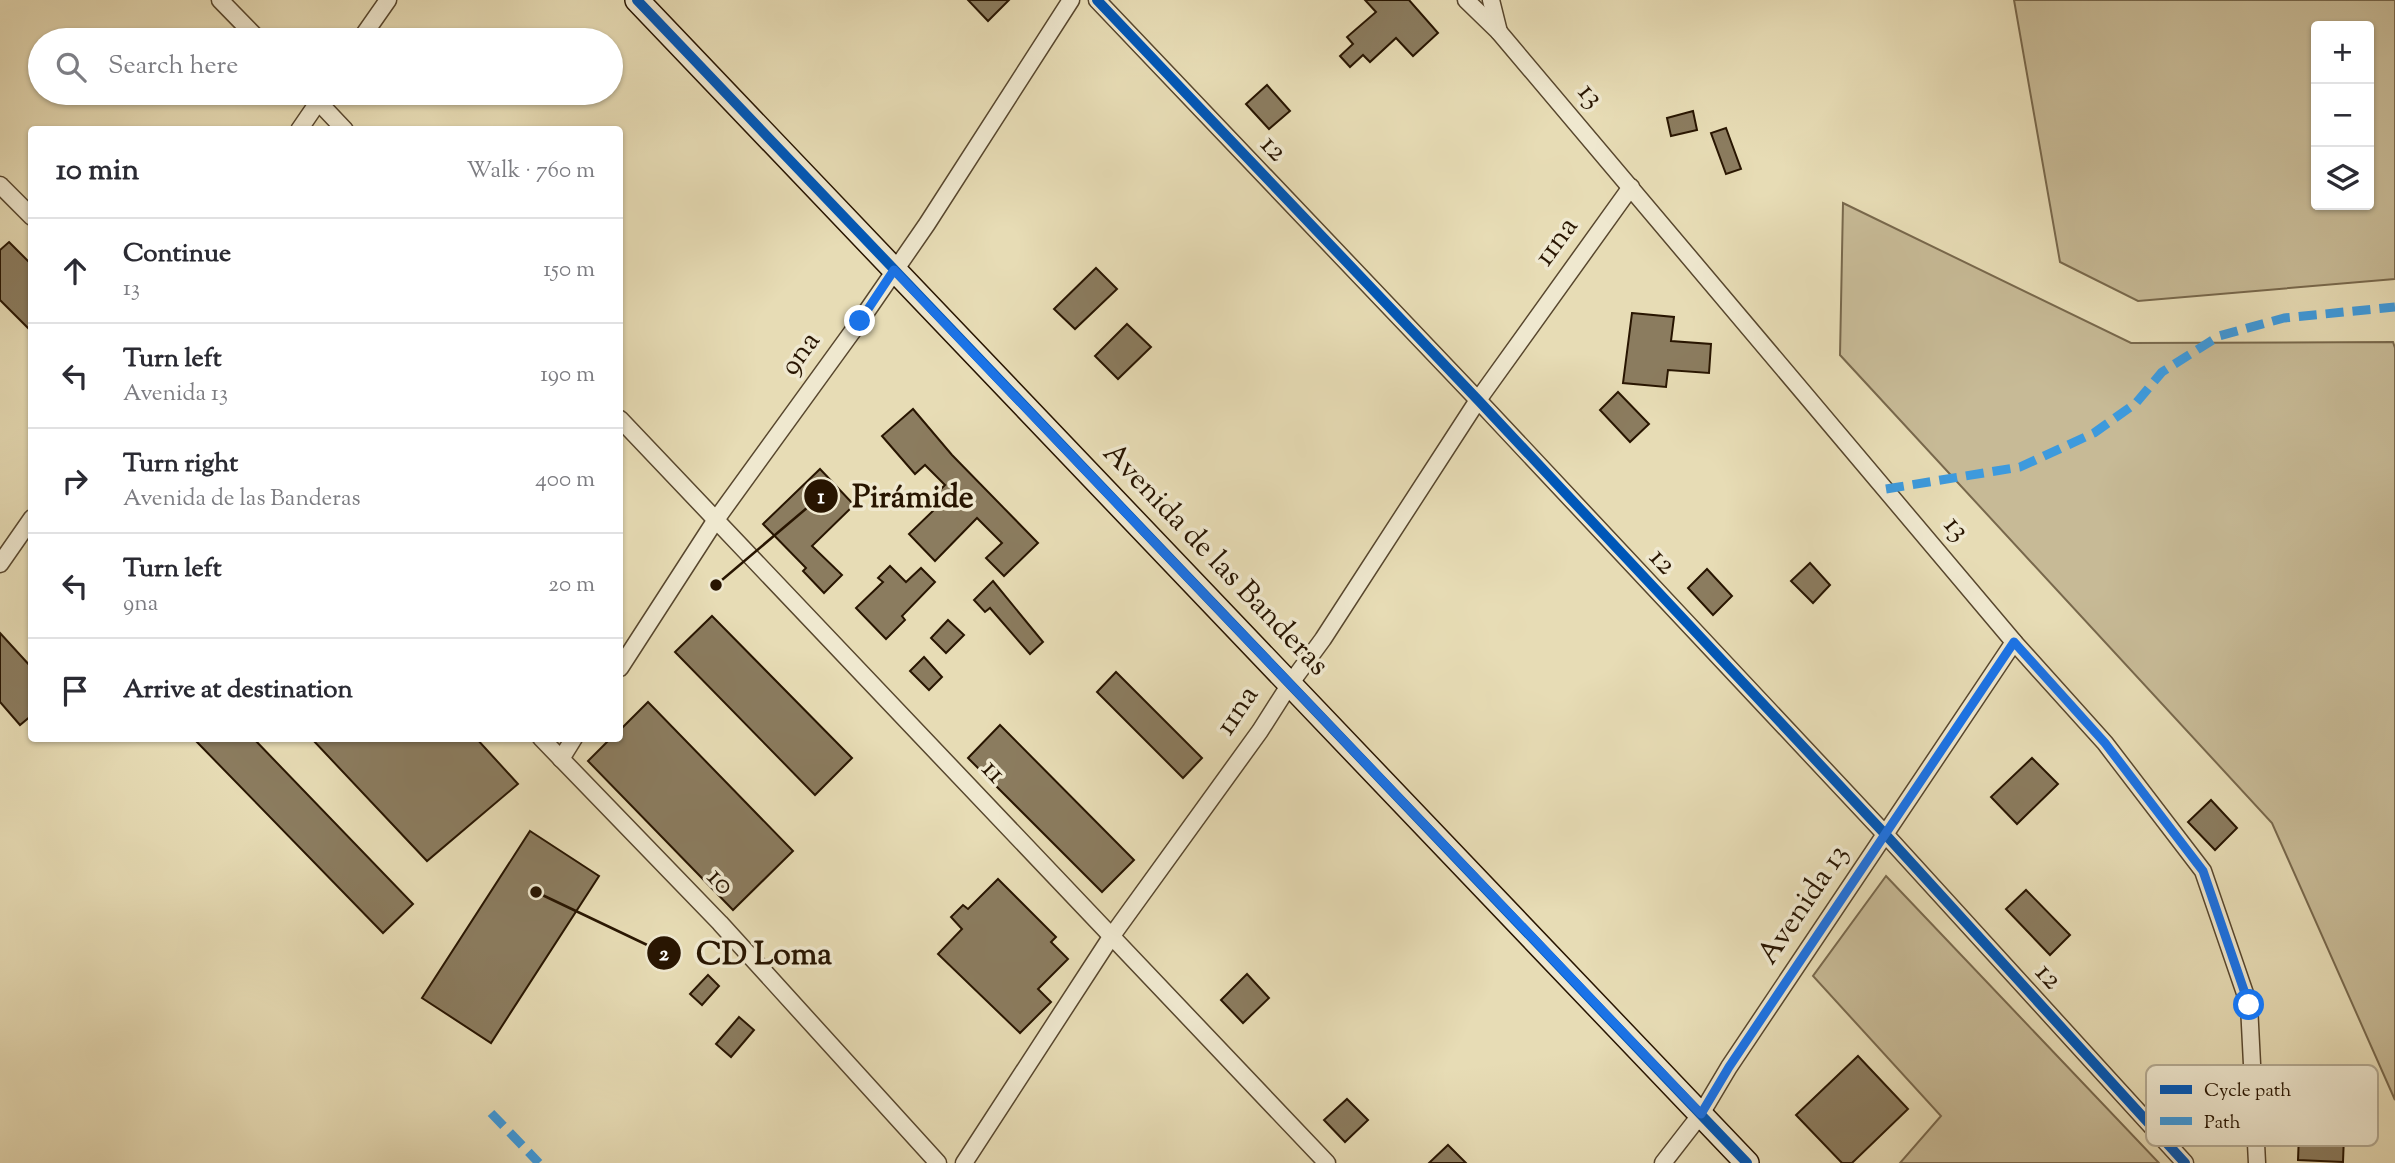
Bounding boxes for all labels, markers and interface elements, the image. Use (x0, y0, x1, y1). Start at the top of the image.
map controls (2311, 21, 2374, 210)
button: + (2311, 21, 2374, 84)
search box (28, 28, 623, 105)
icon: search (52, 48, 90, 86)
text: Search here (108, 48, 238, 85)
street label: 13 (1566, 74, 1614, 118)
button: − (2311, 84, 2374, 147)
street label: 12 (1249, 125, 1297, 173)
button: layers (2311, 147, 2374, 210)
text: 10 min (56, 150, 139, 193)
text: Walk · 760 m (466, 155, 595, 188)
street label: 11na (1524, 208, 1590, 276)
text: Continue (123, 236, 231, 273)
icon: ahead (56, 252, 94, 290)
text: 150 m (543, 254, 595, 287)
text: 13 (123, 273, 140, 306)
route end (844, 305, 875, 336)
street label: 9na (770, 323, 832, 385)
text: Turn left (123, 341, 222, 378)
icon: left (56, 357, 94, 395)
text: 190 m (540, 359, 595, 392)
text: Avenida 13 (123, 378, 228, 411)
street label: Avenida de las Banderas (1092, 434, 1338, 686)
text: Turn right (123, 446, 238, 483)
icon: right (56, 462, 94, 500)
text: 400 m (535, 464, 595, 497)
callout: Pirámide (803, 469, 987, 522)
text: Pirámide (852, 476, 974, 522)
text: Avenida de las Banderas (123, 483, 361, 516)
text: 1 (817, 483, 825, 513)
street label: 13 (1932, 507, 1980, 551)
street label: 12 (1638, 538, 1686, 586)
text: Turn left (123, 551, 222, 588)
icon: left (56, 567, 94, 605)
text: 20 m (548, 569, 595, 602)
text: 9na (123, 588, 158, 621)
icon: arrive (56, 672, 94, 710)
text: Arrive at destination (123, 672, 353, 709)
street label: 11na (1206, 677, 1270, 745)
street label: 11 (970, 750, 1016, 794)
street label: Avenida 13 (1748, 836, 1860, 974)
street label: 10 (696, 858, 744, 906)
callout: CD Loma (647, 927, 846, 980)
text: CD Loma (696, 933, 832, 979)
text: 2 (659, 940, 669, 970)
street label: 12 (2024, 954, 2072, 1000)
route start (2233, 989, 2264, 1020)
legend (2146, 1065, 2378, 1146)
text: Cycle path (2204, 1078, 2291, 1105)
text: Path (2204, 1110, 2241, 1137)

